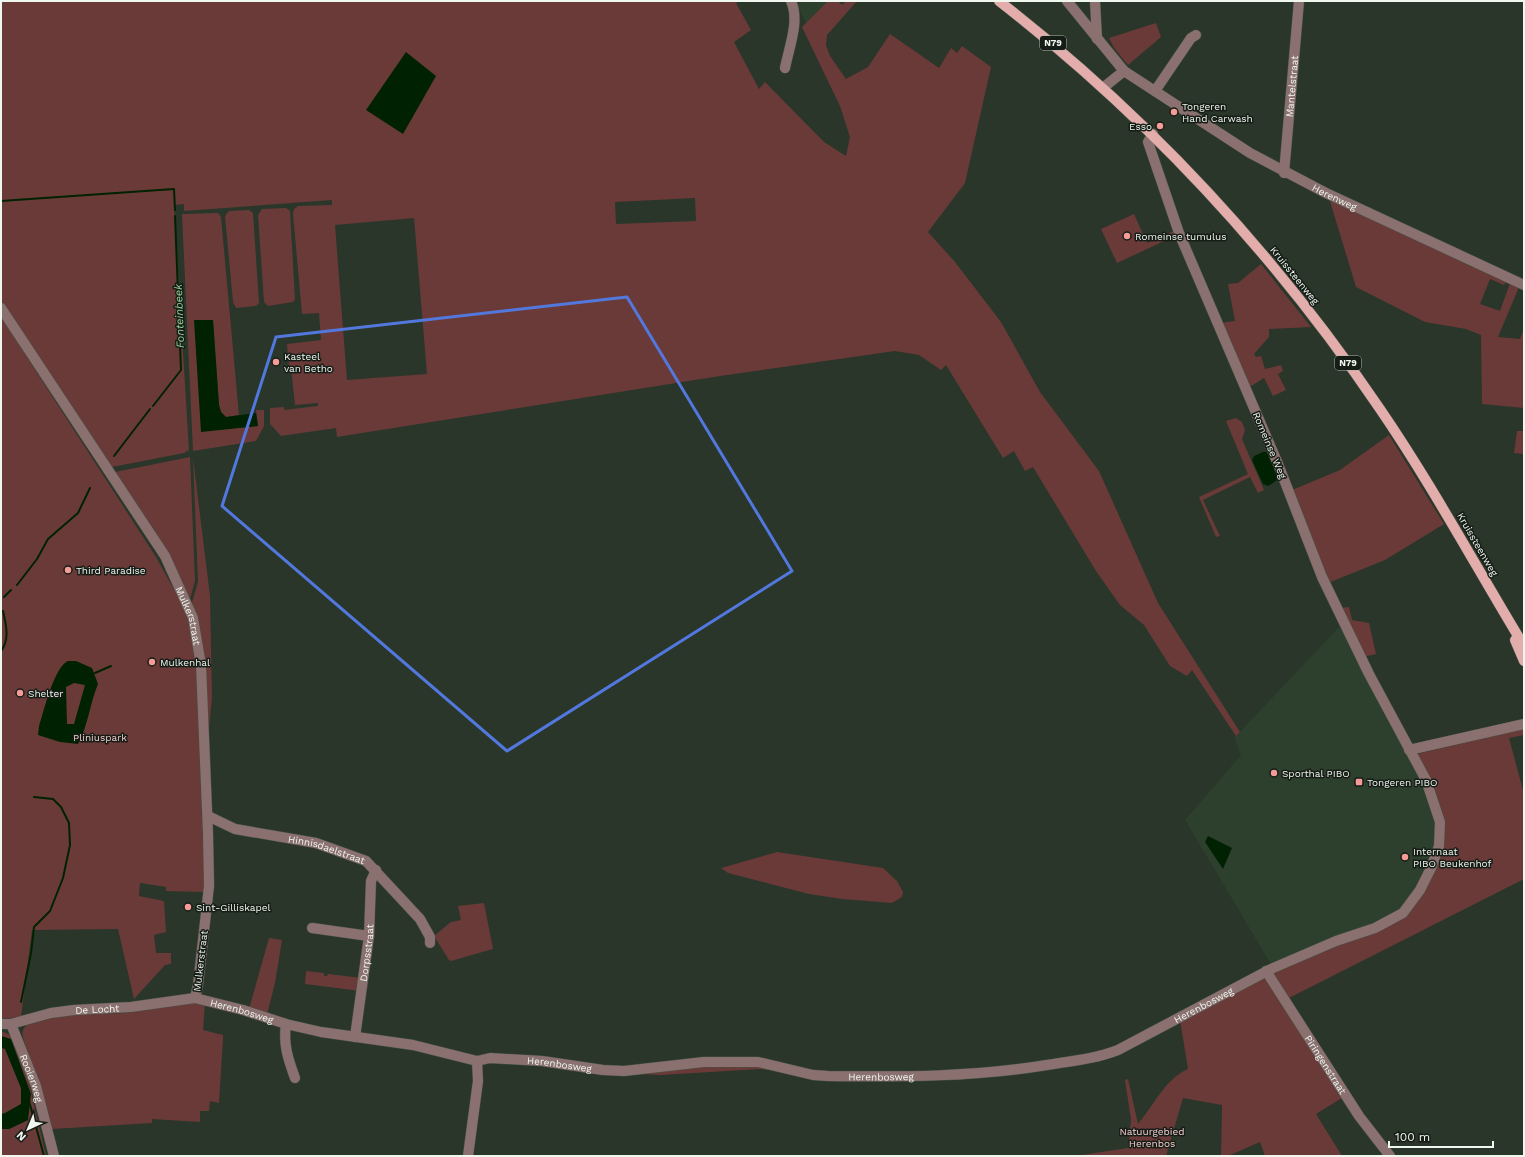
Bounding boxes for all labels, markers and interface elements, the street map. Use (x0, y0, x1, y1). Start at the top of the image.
road number: N79 (1040, 36, 1066, 50)
street label: Mantelstraat (1284, 54, 1300, 118)
place label: Tongeren Hand Carwash (1182, 101, 1253, 124)
marker: Tongeren Hand Carwash (1169, 107, 1179, 117)
place label: Esso (1129, 121, 1152, 132)
marker: Esso (1155, 121, 1165, 131)
street label: Herenweg (1310, 182, 1359, 213)
marker: Romeinse tumulus (1122, 231, 1132, 241)
place label: Romeinse tumulus (1135, 231, 1226, 242)
street label: Kruissteenweg (1268, 244, 1322, 307)
water label: Fonteinbeek (172, 283, 187, 348)
place label: Kasteel van Betho (284, 351, 333, 374)
road number: N79 (1335, 356, 1361, 370)
marker: Kasteel van Betho (271, 357, 281, 367)
street label: Romeinse Weg (1251, 410, 1289, 481)
street label: Kruissteenweg (1455, 511, 1500, 578)
marker: Third Paradise (63, 565, 73, 575)
place label: Third Paradise (76, 565, 146, 576)
street label: Mulkerstraat (173, 585, 203, 647)
marker: Mulkenhal (147, 657, 157, 667)
place label: Mulkenhal (160, 657, 210, 668)
marker: Shelter (15, 688, 25, 698)
place label: Shelter (28, 688, 63, 699)
park label: Pliniuspark (73, 732, 127, 743)
marker: Sporthal PIBO (1269, 768, 1279, 778)
place label: Sporthal PIBO (1282, 768, 1350, 779)
marker: Tongeren PIBO (1354, 777, 1364, 787)
place label: Tongeren PIBO (1367, 777, 1438, 788)
street label: Hinnisdaelstraat (287, 833, 367, 866)
place label: Internaat PIBO Beukenhof (1413, 846, 1492, 869)
marker: Internaat PIBO Beukenhof (1400, 852, 1410, 862)
marker: Sint-Gilliskapel (183, 902, 193, 912)
place label: Sint-Gilliskapel (196, 902, 271, 913)
street label: Dorpsstraat (358, 923, 375, 982)
street label: Mulkerstraat (191, 929, 210, 992)
street label: Herenbosweg (1172, 985, 1236, 1025)
street label: Herenbosweg (209, 997, 276, 1026)
street label: De Locht (75, 1003, 120, 1016)
street label: Piringenstraat (1303, 1033, 1349, 1097)
street label: Rooierweg (18, 1053, 45, 1104)
street label: Herenbosweg (527, 1055, 593, 1074)
street label: Herenbosweg (848, 1071, 915, 1082)
north arrow (8, 1109, 48, 1149)
scale bar (1389, 1123, 1493, 1149)
park label: Natuurgebied Herenbos (1119, 1126, 1185, 1149)
text: N (14, 1128, 29, 1143)
text: 100 m (1395, 1130, 1430, 1144)

